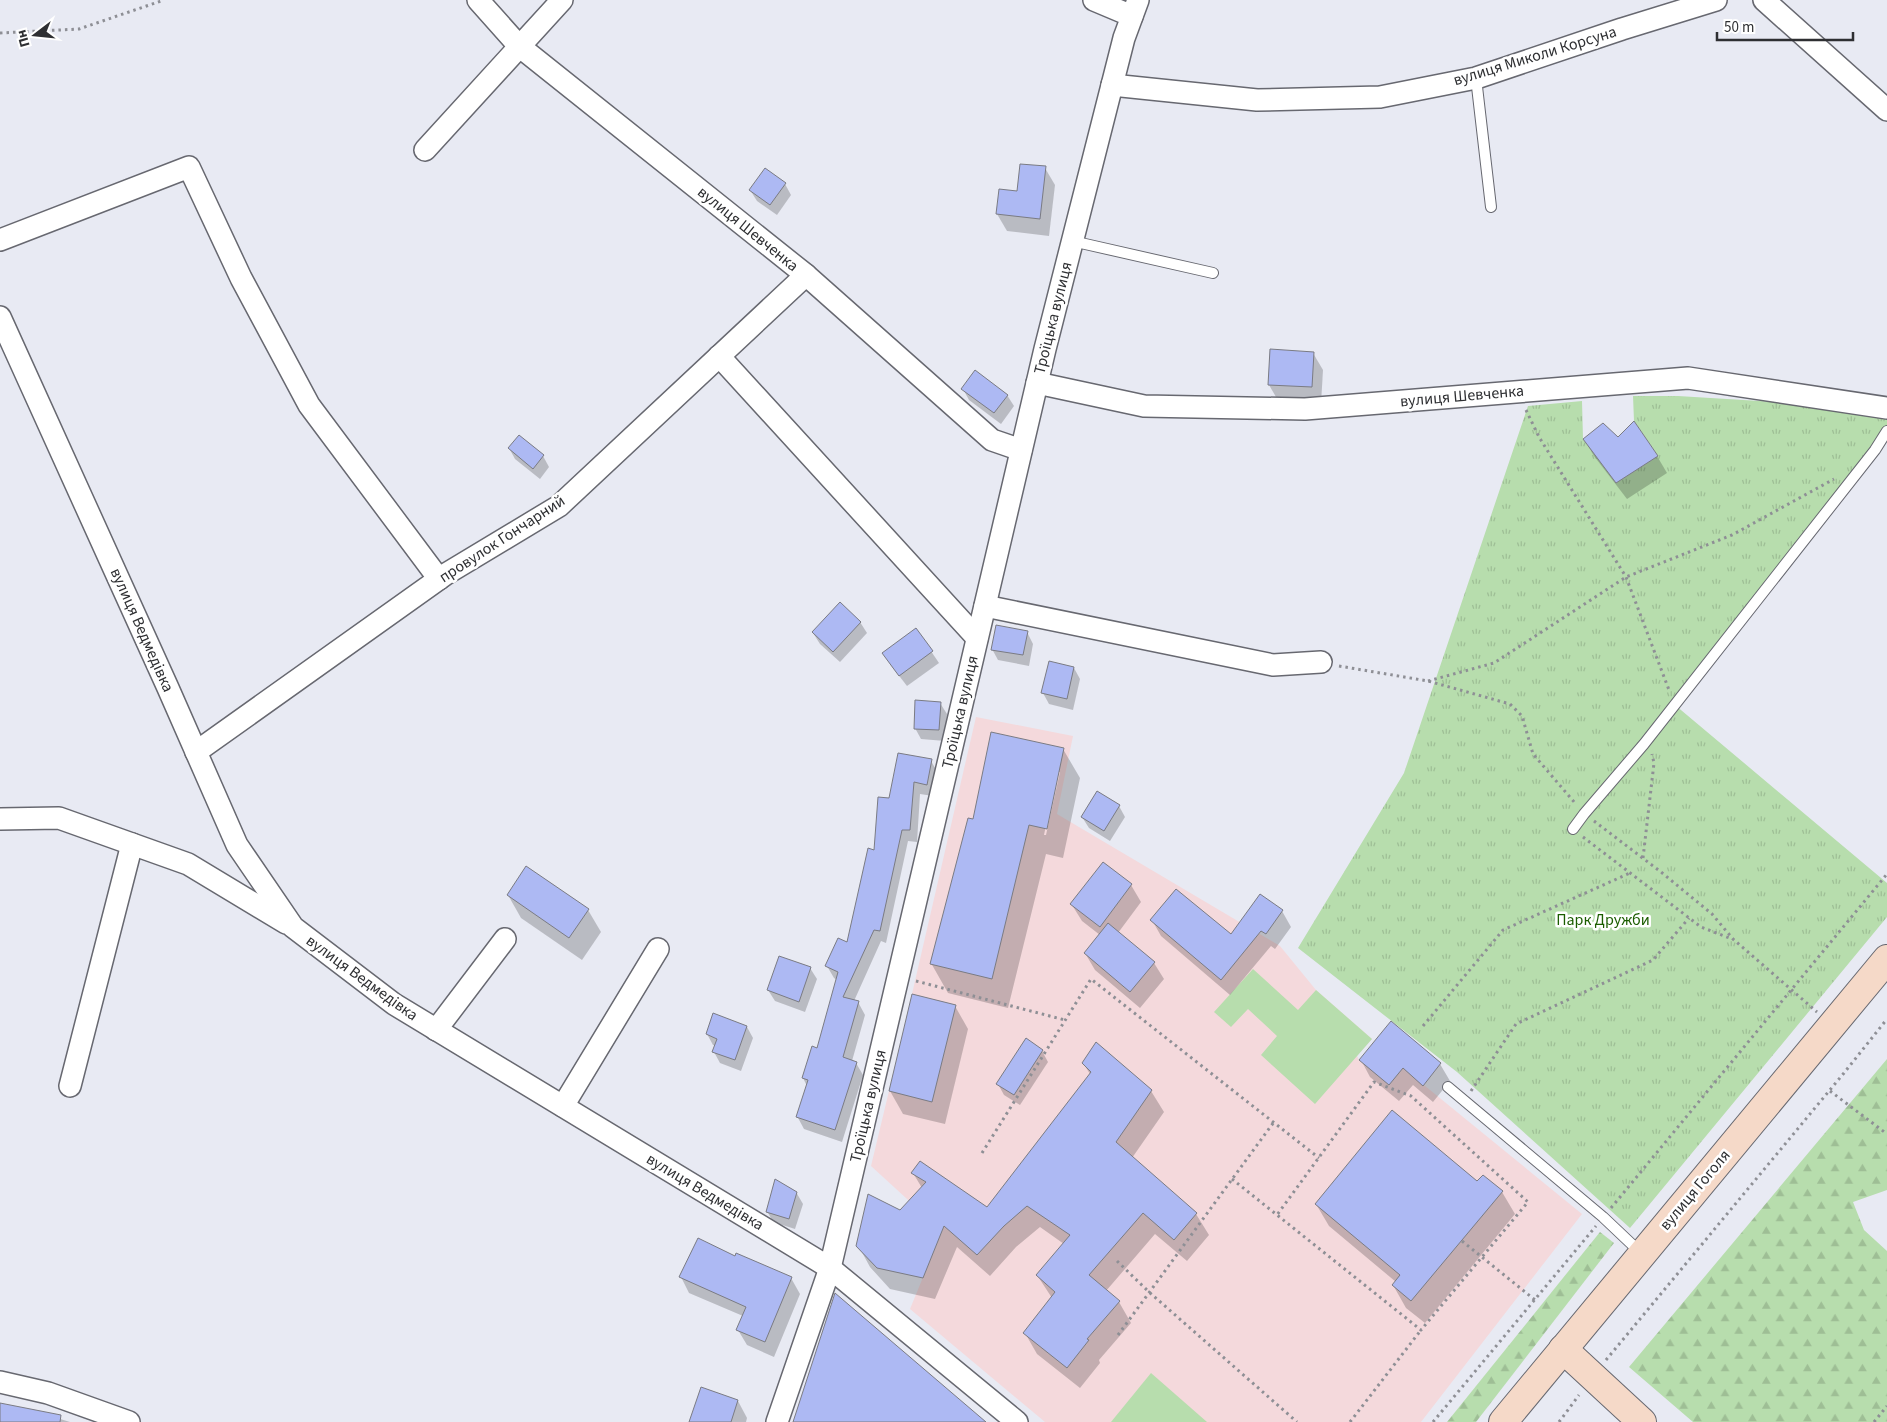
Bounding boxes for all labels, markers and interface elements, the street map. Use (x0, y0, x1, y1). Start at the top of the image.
north arrow (10, 10, 60, 60)
scale bar (1717, 10, 1853, 42)
text: 50 m (1724, 17, 1754, 38)
street label: вулиця Миколи Корсуна (1451, 21, 1619, 91)
text: Пн (11, 27, 35, 49)
street label: вулиця Шевченка (693, 181, 803, 277)
street label: Троїцька вулиця (1028, 259, 1078, 377)
street label: вулиця Шевченка (1399, 380, 1525, 412)
street label: провулок Гончарний (435, 490, 569, 588)
street label: вулиця Ведмедівка (105, 564, 179, 696)
street label: Троїцька вулиця (936, 653, 984, 771)
park label: Парк Дружби (1556, 909, 1650, 931)
street label: вулиця Ведмедівка (301, 930, 423, 1026)
street label: Троїцька вулиця (844, 1047, 892, 1165)
street label: вулиця Гоголя (1655, 1145, 1735, 1235)
street label: вулиця Ведмедівка (642, 1148, 768, 1236)

